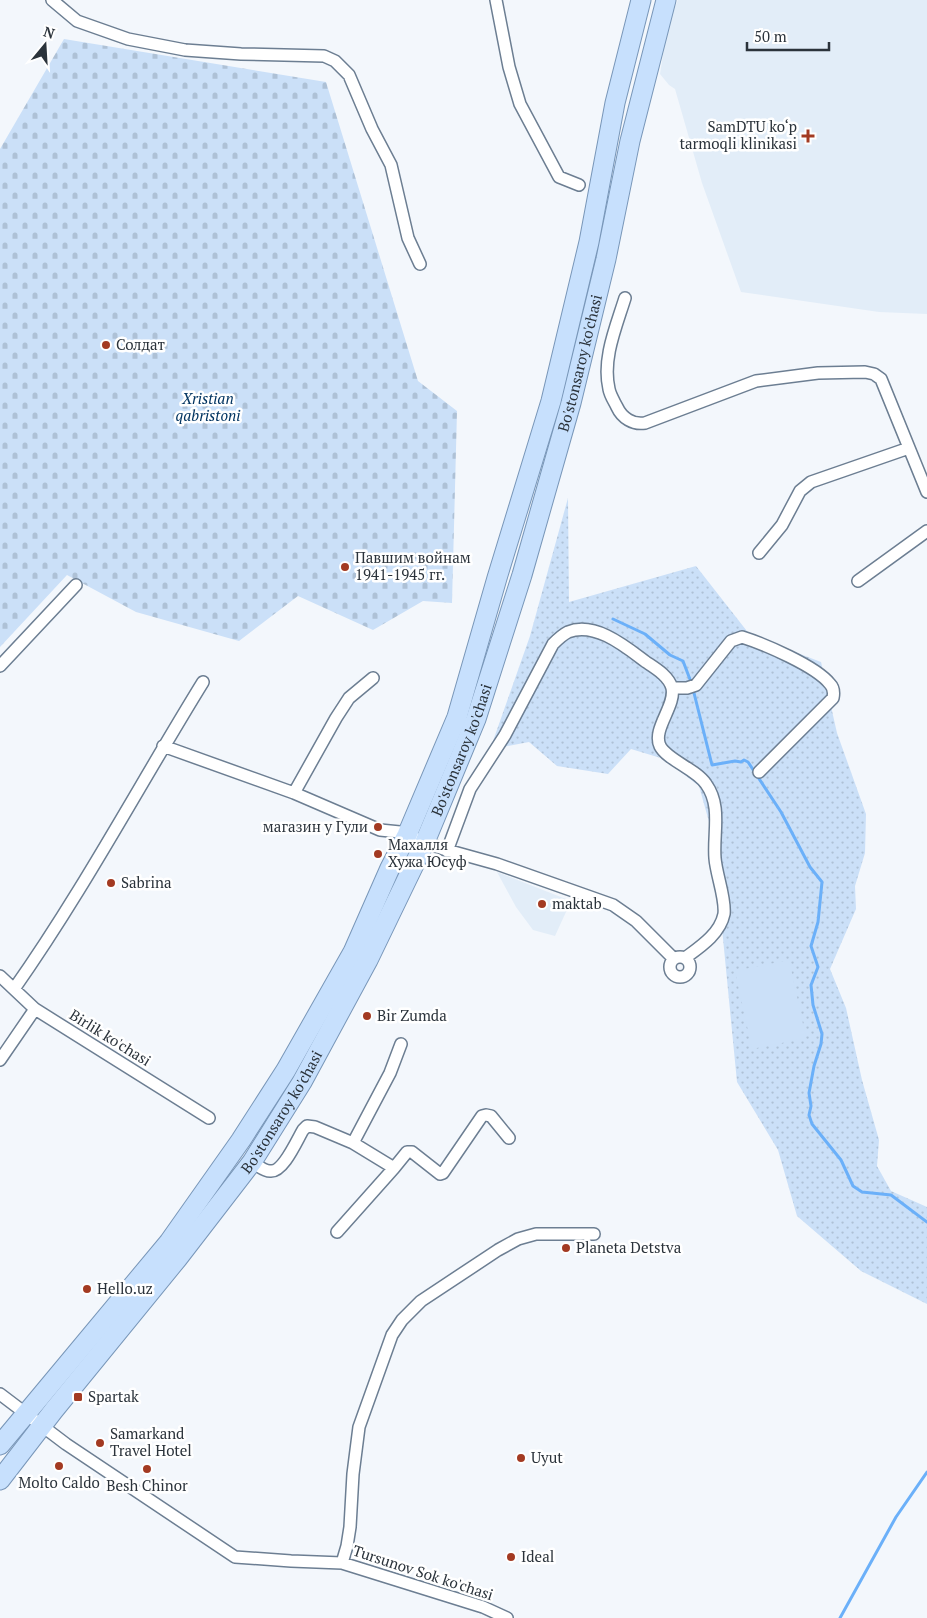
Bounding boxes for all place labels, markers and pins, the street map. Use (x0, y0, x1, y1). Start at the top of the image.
place label: SamDTU ko‘p tarmoqli klinikasi (679, 116, 797, 153)
marker: SamDTU ko‘p tarmoqli klinikasi (801, 129, 815, 143)
place label: Солдат (116, 334, 166, 354)
marker: Солдат (100, 339, 112, 351)
place label: Павшим войнам 1941-1945 гг. (355, 547, 471, 584)
marker: Павшим войнам 1941-1945 гг. (339, 561, 351, 573)
place label: магазин у Гули (263, 816, 368, 836)
marker: магазин у Гули (372, 821, 384, 833)
place label: Махалля Хужа Юсуф (388, 834, 467, 871)
marker: Махалля Хужа Юсуф (372, 848, 384, 860)
place label: Sabrina (121, 872, 172, 892)
marker: Sabrina (105, 877, 117, 889)
place label: maktab (552, 893, 602, 913)
marker: maktab (536, 898, 548, 910)
place label: Bir Zumda (377, 1005, 447, 1025)
marker: Bir Zumda (361, 1010, 373, 1022)
place label: Planeta Detstva (576, 1237, 682, 1257)
marker: Planeta Detstva (560, 1242, 572, 1254)
place label: Hello.uz (97, 1278, 153, 1298)
marker: Hello.uz (81, 1283, 93, 1295)
place label: Spartak (88, 1386, 139, 1406)
marker: Spartak (72, 1391, 84, 1403)
place label: Samarkand Travel Hotel (110, 1423, 192, 1460)
marker: Samarkand Travel Hotel (94, 1437, 106, 1449)
place label: Uyut (531, 1447, 563, 1467)
marker: Uyut (515, 1452, 527, 1464)
marker: Molto Caldo (53, 1460, 65, 1472)
marker: Besh Chinor (141, 1463, 153, 1475)
place label: Molto Caldo (18, 1472, 100, 1492)
place label: Besh Chinor (106, 1475, 188, 1495)
place label: Ideal (521, 1546, 554, 1566)
marker: Ideal (505, 1551, 517, 1563)

